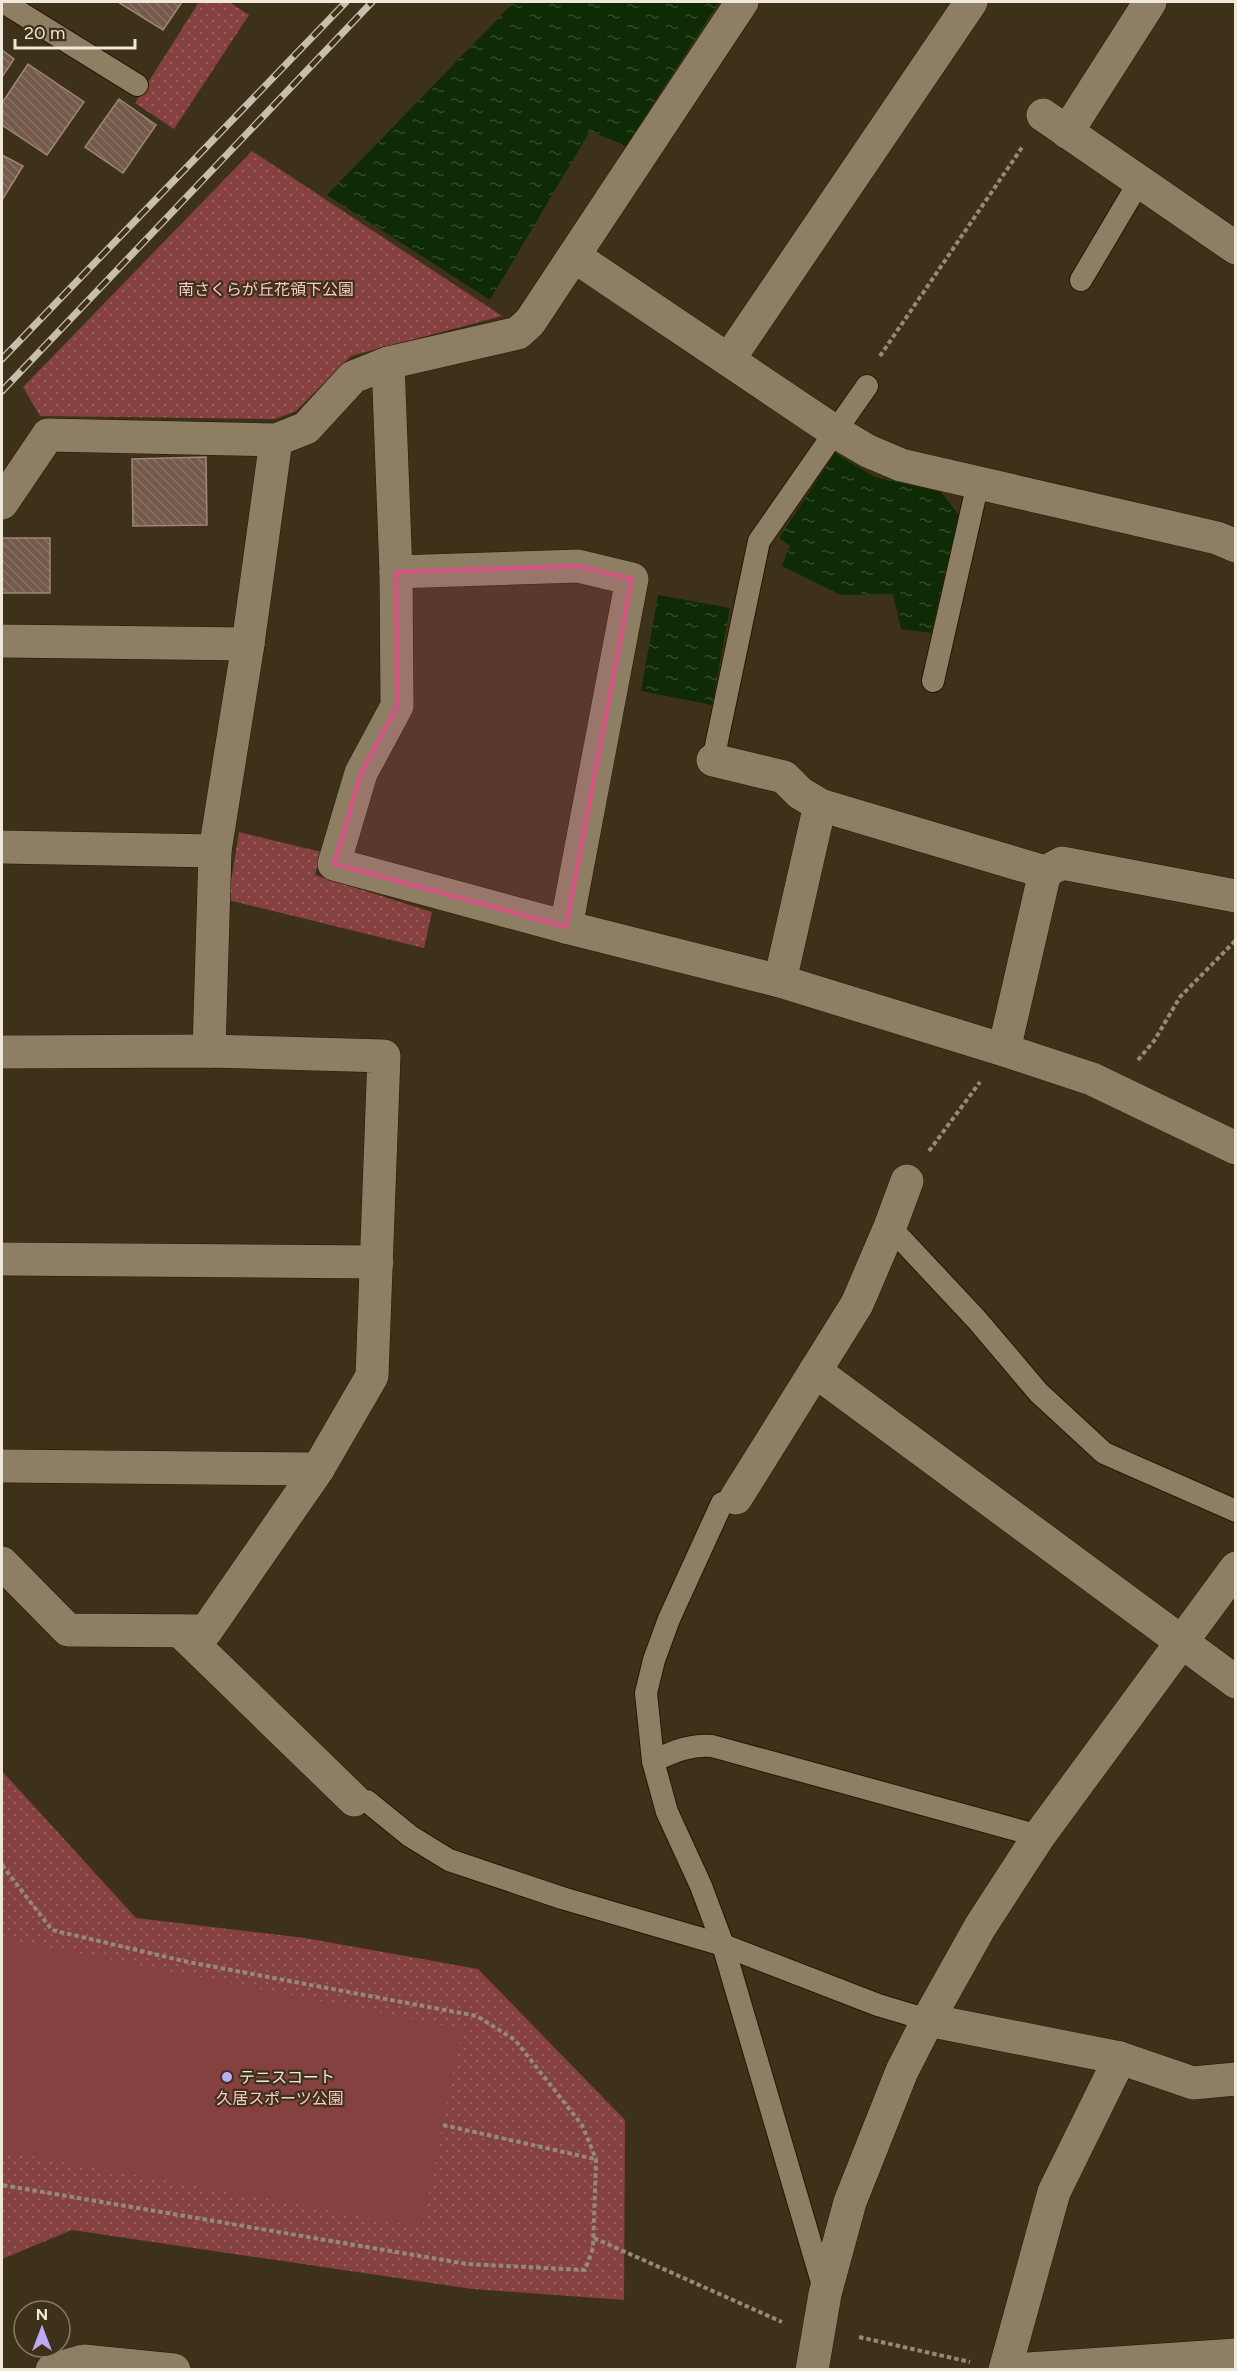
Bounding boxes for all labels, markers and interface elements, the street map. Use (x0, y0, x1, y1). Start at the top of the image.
scale bar (15, 12, 135, 50)
text: 20 m (24, 22, 65, 44)
park label: 南さくらが丘花領下公園 (178, 280, 354, 299)
place label: テニスコート (239, 2068, 335, 2087)
marker: テニスコート (220, 2070, 234, 2084)
park label: 久居スポーツ公園 (216, 2089, 344, 2108)
north arrow (12, 2299, 72, 2359)
text: N (36, 2305, 48, 2324)

